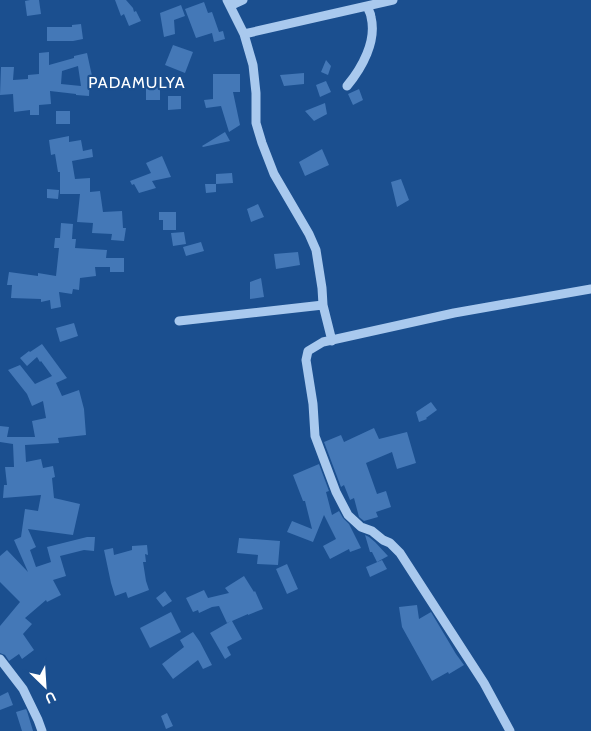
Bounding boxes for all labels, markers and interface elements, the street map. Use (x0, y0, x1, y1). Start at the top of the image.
district label: PADAMULYA (88, 73, 186, 92)
north arrow (20, 661, 70, 711)
text: U (42, 687, 59, 708)

